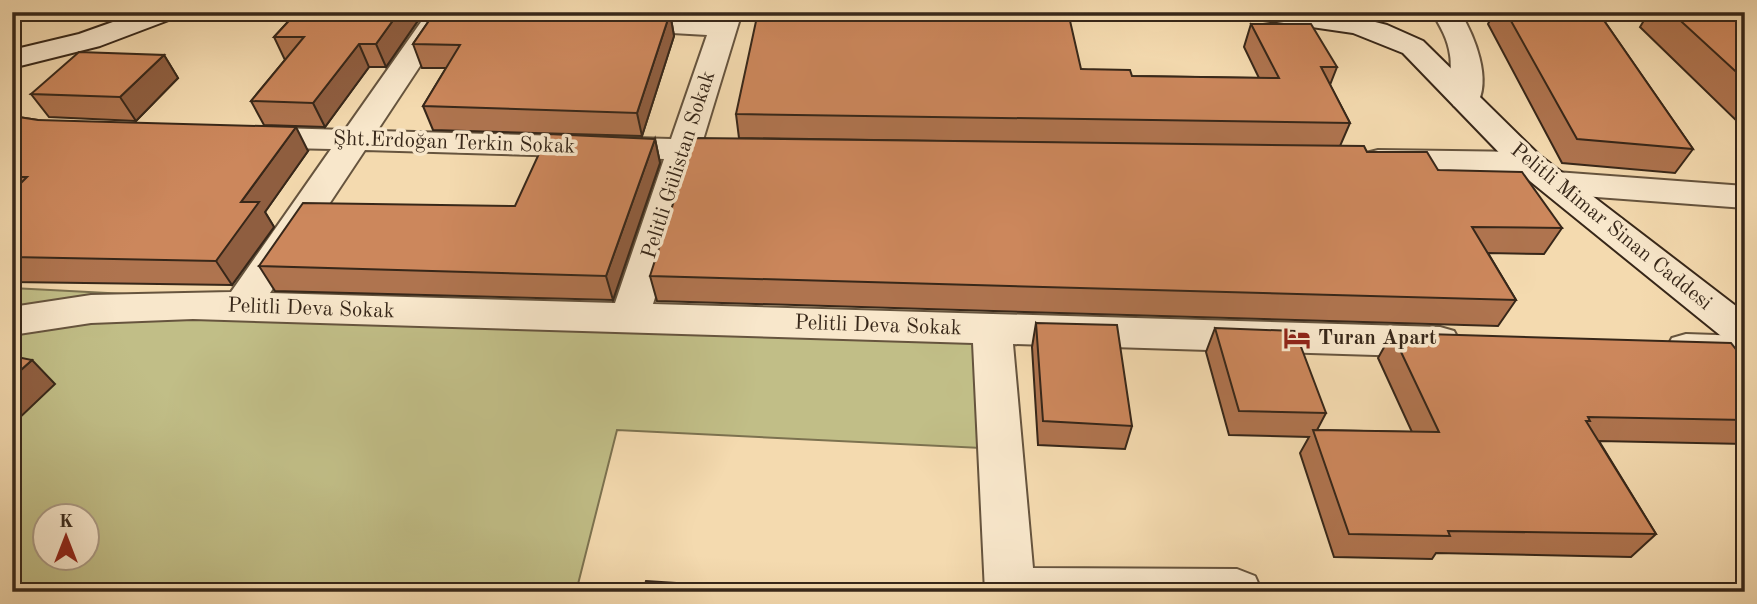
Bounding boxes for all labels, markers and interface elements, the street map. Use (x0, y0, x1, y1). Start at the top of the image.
street label: Pelitli Gülistan Sokak (639, 68, 719, 262)
street label: Şht.Erdoğan Terkin Sokak (333, 128, 576, 158)
street label: Pelitli Mimar Sinan Caddesi (1506, 140, 1716, 314)
street label: Pelitli Deva Sokak (227, 296, 395, 322)
street label: Pelitli Deva Sokak (794, 313, 962, 339)
hotel icon: Turan Apart (1282, 323, 1312, 353)
place label: Turan Apart (1318, 328, 1437, 349)
north arrow (32, 503, 102, 572)
text: K (59, 513, 74, 532)

